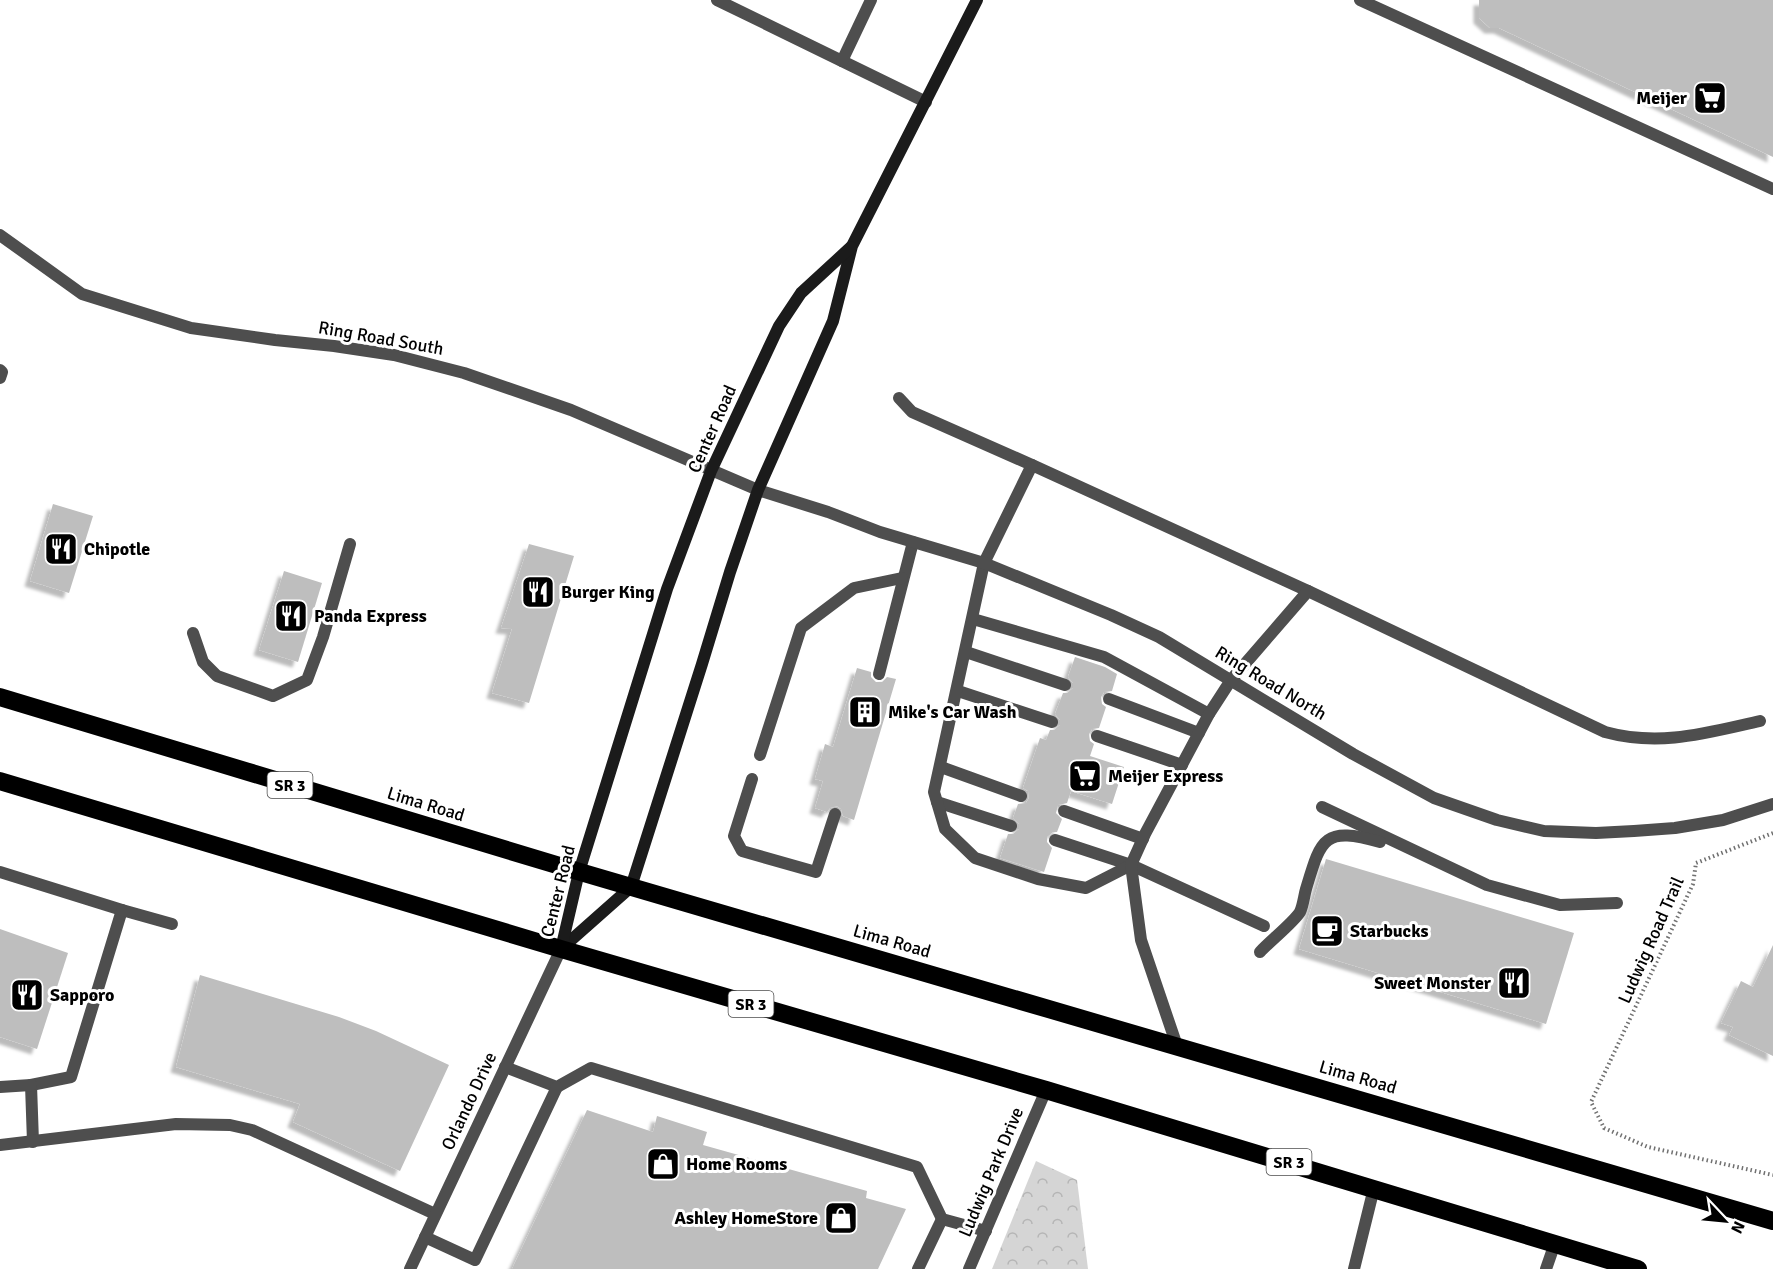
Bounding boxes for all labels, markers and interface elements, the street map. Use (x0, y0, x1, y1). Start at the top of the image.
supermarket icon: Meijer (1692, 80, 1728, 116)
place label: Meijer (1636, 87, 1688, 109)
street label: Ring Road South (317, 316, 445, 360)
street label: Center Road (683, 382, 741, 476)
restaurant icon: Chipotle (43, 531, 79, 567)
place label: Chipotle (84, 538, 150, 560)
restaurant icon: Burger King (520, 574, 556, 610)
place label: Burger King (561, 581, 655, 603)
restaurant icon: Panda Express (273, 598, 309, 634)
place label: Panda Express (314, 605, 427, 627)
street label: Ring Road North (1211, 641, 1331, 725)
building icon: Mike's Car Wash (847, 694, 883, 730)
place label: Mike's Car Wash (888, 701, 1017, 723)
supermarket icon: Meijer Express (1067, 758, 1103, 794)
place label: Meijer Express (1108, 765, 1223, 787)
road number: SR 3 (268, 772, 312, 798)
street label: Lima Road (385, 782, 467, 826)
street label: Center Road (536, 843, 580, 939)
street label: Ludwig Road Trail (1613, 873, 1689, 1007)
cafe icon: Starbucks (1309, 913, 1345, 949)
street label: Lima Road (851, 919, 933, 963)
place label: Starbucks (1350, 920, 1429, 942)
restaurant icon: Sweet Monster (1496, 965, 1532, 1001)
place label: Sweet Monster (1374, 972, 1492, 994)
restaurant icon: Sapporo (9, 977, 45, 1013)
place label: Sapporo (50, 984, 114, 1006)
road number: SR 3 (728, 991, 774, 1017)
street label: Orlando Drive (437, 1048, 501, 1154)
street label: Lima Road (1317, 1055, 1399, 1099)
street label: Ludwig Park Drive (954, 1104, 1028, 1240)
shop icon: Home Rooms (645, 1146, 681, 1182)
road number: SR 3 (1266, 1149, 1312, 1175)
place label: Home Rooms (686, 1153, 787, 1175)
north arrow (1695, 1191, 1755, 1251)
shop icon: Ashley HomeStore (823, 1200, 859, 1236)
place label: Ashley HomeStore (675, 1207, 818, 1229)
text: N (1726, 1218, 1749, 1237)

